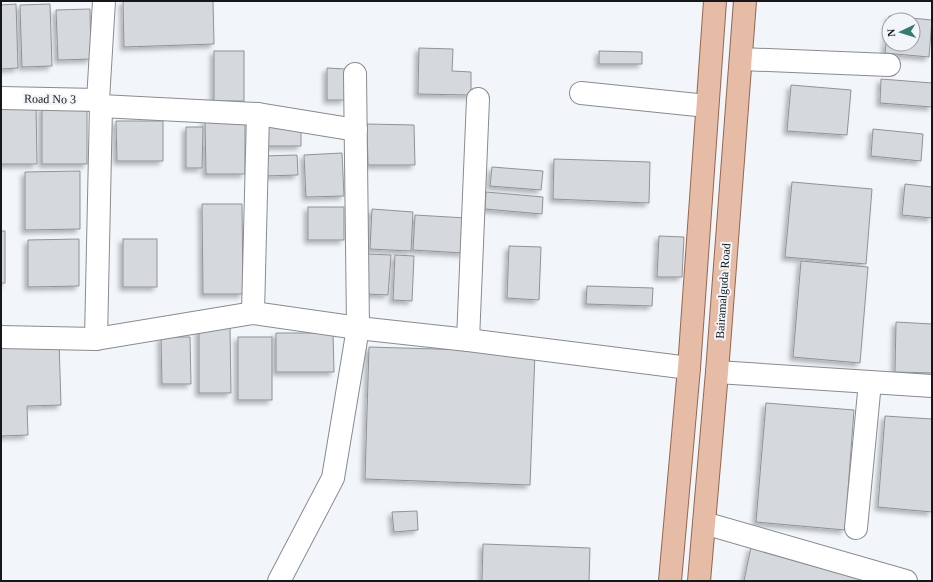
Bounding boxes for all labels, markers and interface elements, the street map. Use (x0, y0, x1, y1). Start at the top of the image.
north arrow (881, 12, 921, 52)
text: N (885, 28, 897, 37)
street label: Road No 3 (24, 92, 76, 106)
street label: Bairamalguda Road (713, 243, 733, 339)

